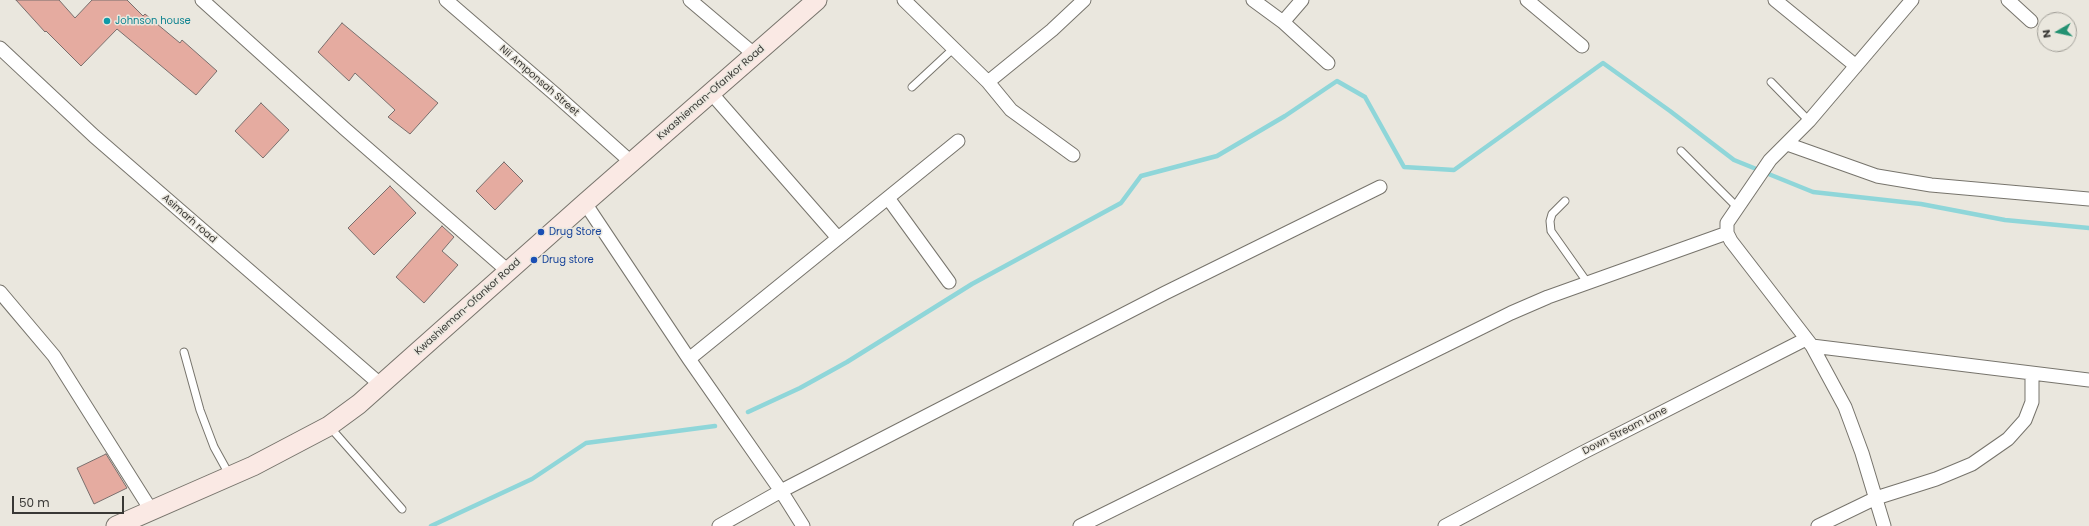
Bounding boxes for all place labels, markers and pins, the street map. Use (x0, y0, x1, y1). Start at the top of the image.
place label: Johnson house (115, 15, 191, 27)
marker: Johnson house (102, 16, 112, 26)
place label: Drug Store (549, 226, 601, 238)
marker: Drug Store (536, 227, 546, 237)
place label: Drug store (542, 254, 594, 266)
marker: Drug store (529, 255, 539, 265)

